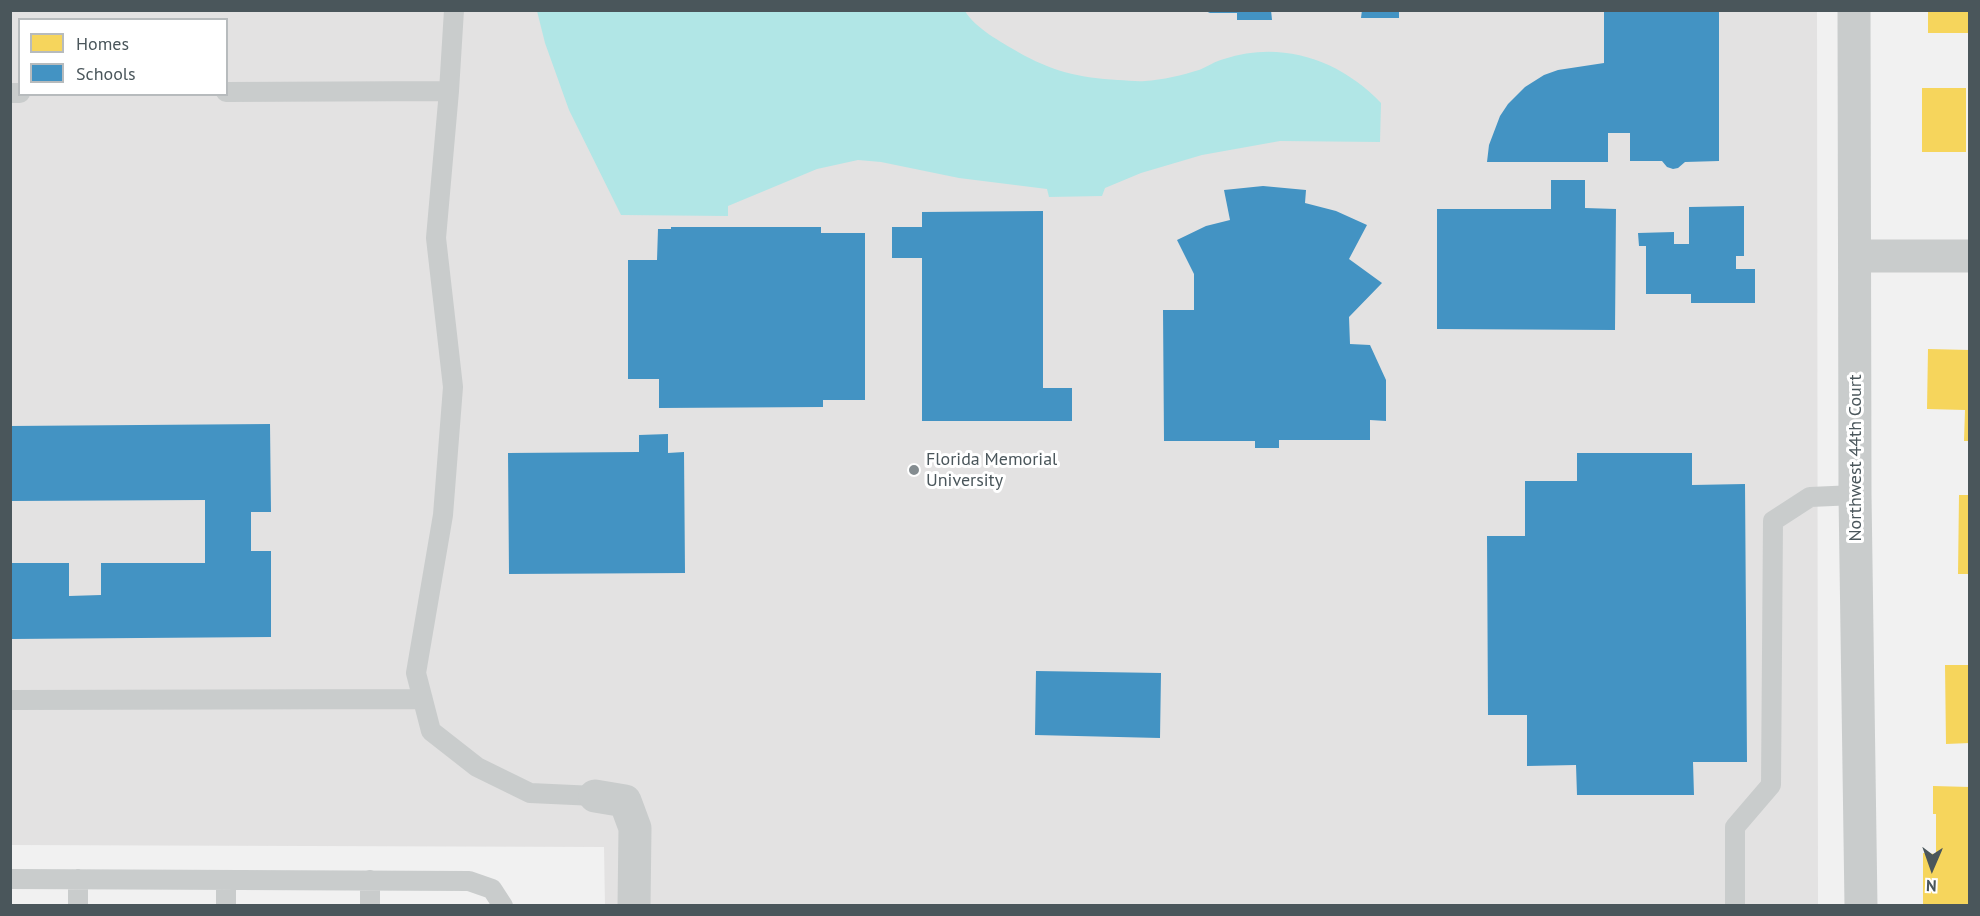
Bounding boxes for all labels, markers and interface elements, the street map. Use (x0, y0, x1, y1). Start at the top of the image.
legend (18, 18, 228, 96)
text: Homes (76, 32, 129, 55)
text: Schools (76, 62, 136, 85)
street label: Northwest 44th Court (1845, 374, 1867, 542)
place label: Florida Memorial University (926, 449, 1057, 492)
marker: Florida Memorial University (907, 463, 921, 477)
north arrow (1902, 838, 1962, 898)
text: N (1926, 876, 1937, 896)

